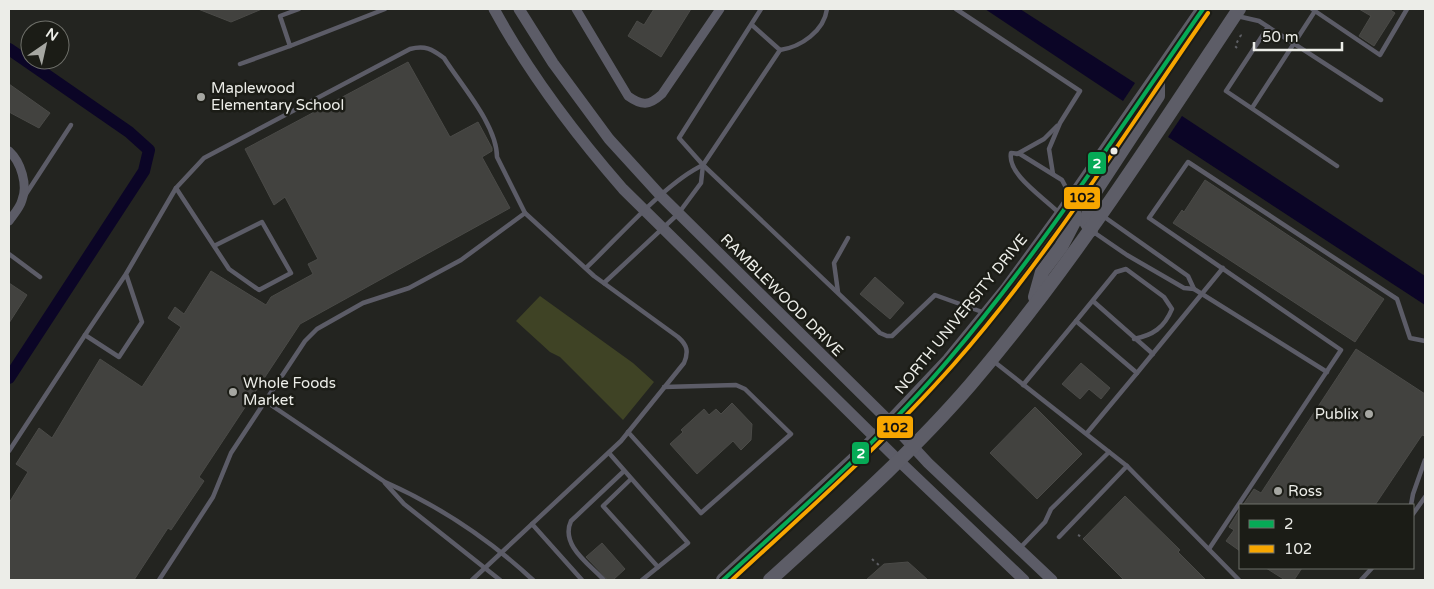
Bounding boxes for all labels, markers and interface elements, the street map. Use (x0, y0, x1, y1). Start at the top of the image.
north arrow (20, 20, 70, 70)
scale bar (1254, 20, 1342, 52)
text: N (43, 24, 61, 45)
text: 50 m (1262, 28, 1299, 46)
place label: Maplewood Elementary School (211, 79, 344, 114)
marker: Maplewood Elementary School (195, 91, 207, 103)
unlabelled marker (1109, 146, 1119, 156)
line badge: 2 (1087, 151, 1107, 175)
text: 2 (1093, 155, 1102, 172)
line badge: 102 (1063, 186, 1101, 210)
text: 102 (1069, 189, 1095, 206)
street label: RAMBLEWOOD DRIVE (717, 230, 847, 360)
street label: NORTH UNIVERSITY DRIVE (891, 230, 1031, 398)
place label: Whole Foods Market (243, 374, 336, 409)
marker: Whole Foods Market (227, 386, 239, 398)
place label: Publix (1315, 405, 1359, 423)
marker: Publix (1363, 408, 1375, 420)
line badge: 102 (876, 415, 914, 439)
text: 102 (882, 419, 908, 436)
line badge: 2 (851, 441, 870, 465)
text: 2 (857, 445, 866, 462)
place label: Ross (1288, 482, 1322, 500)
marker: Ross (1272, 485, 1284, 497)
legend (1239, 504, 1414, 569)
text: 2 (1284, 515, 1293, 533)
text: 102 (1284, 540, 1312, 558)

